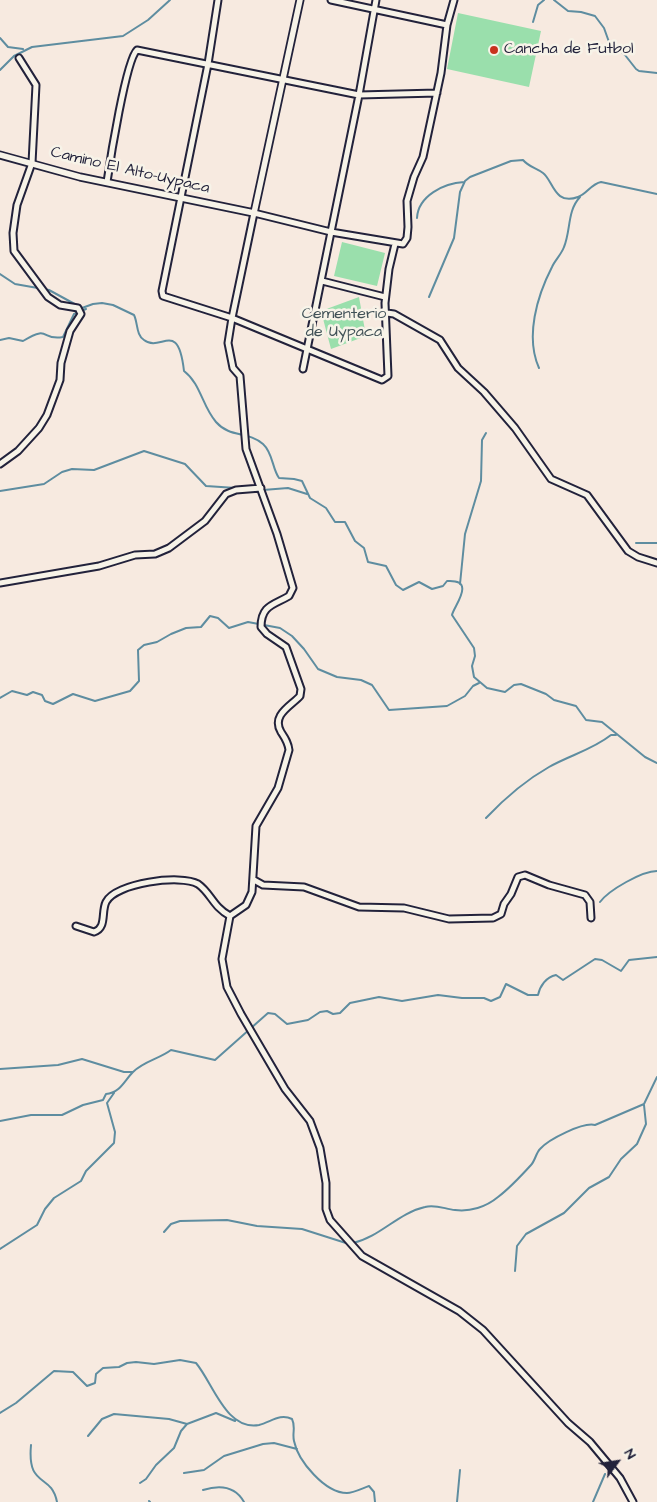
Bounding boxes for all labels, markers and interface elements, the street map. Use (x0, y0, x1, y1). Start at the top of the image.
place label: Cancha de Futbol (504, 40, 634, 60)
marker: Cancha de Futbol (488, 44, 500, 56)
street label: Camino El Alto-Uypaca (49, 143, 211, 199)
park label: Cementerio de Uypaca (302, 305, 386, 343)
north arrow (592, 1437, 642, 1487)
text: N (619, 1445, 641, 1463)

